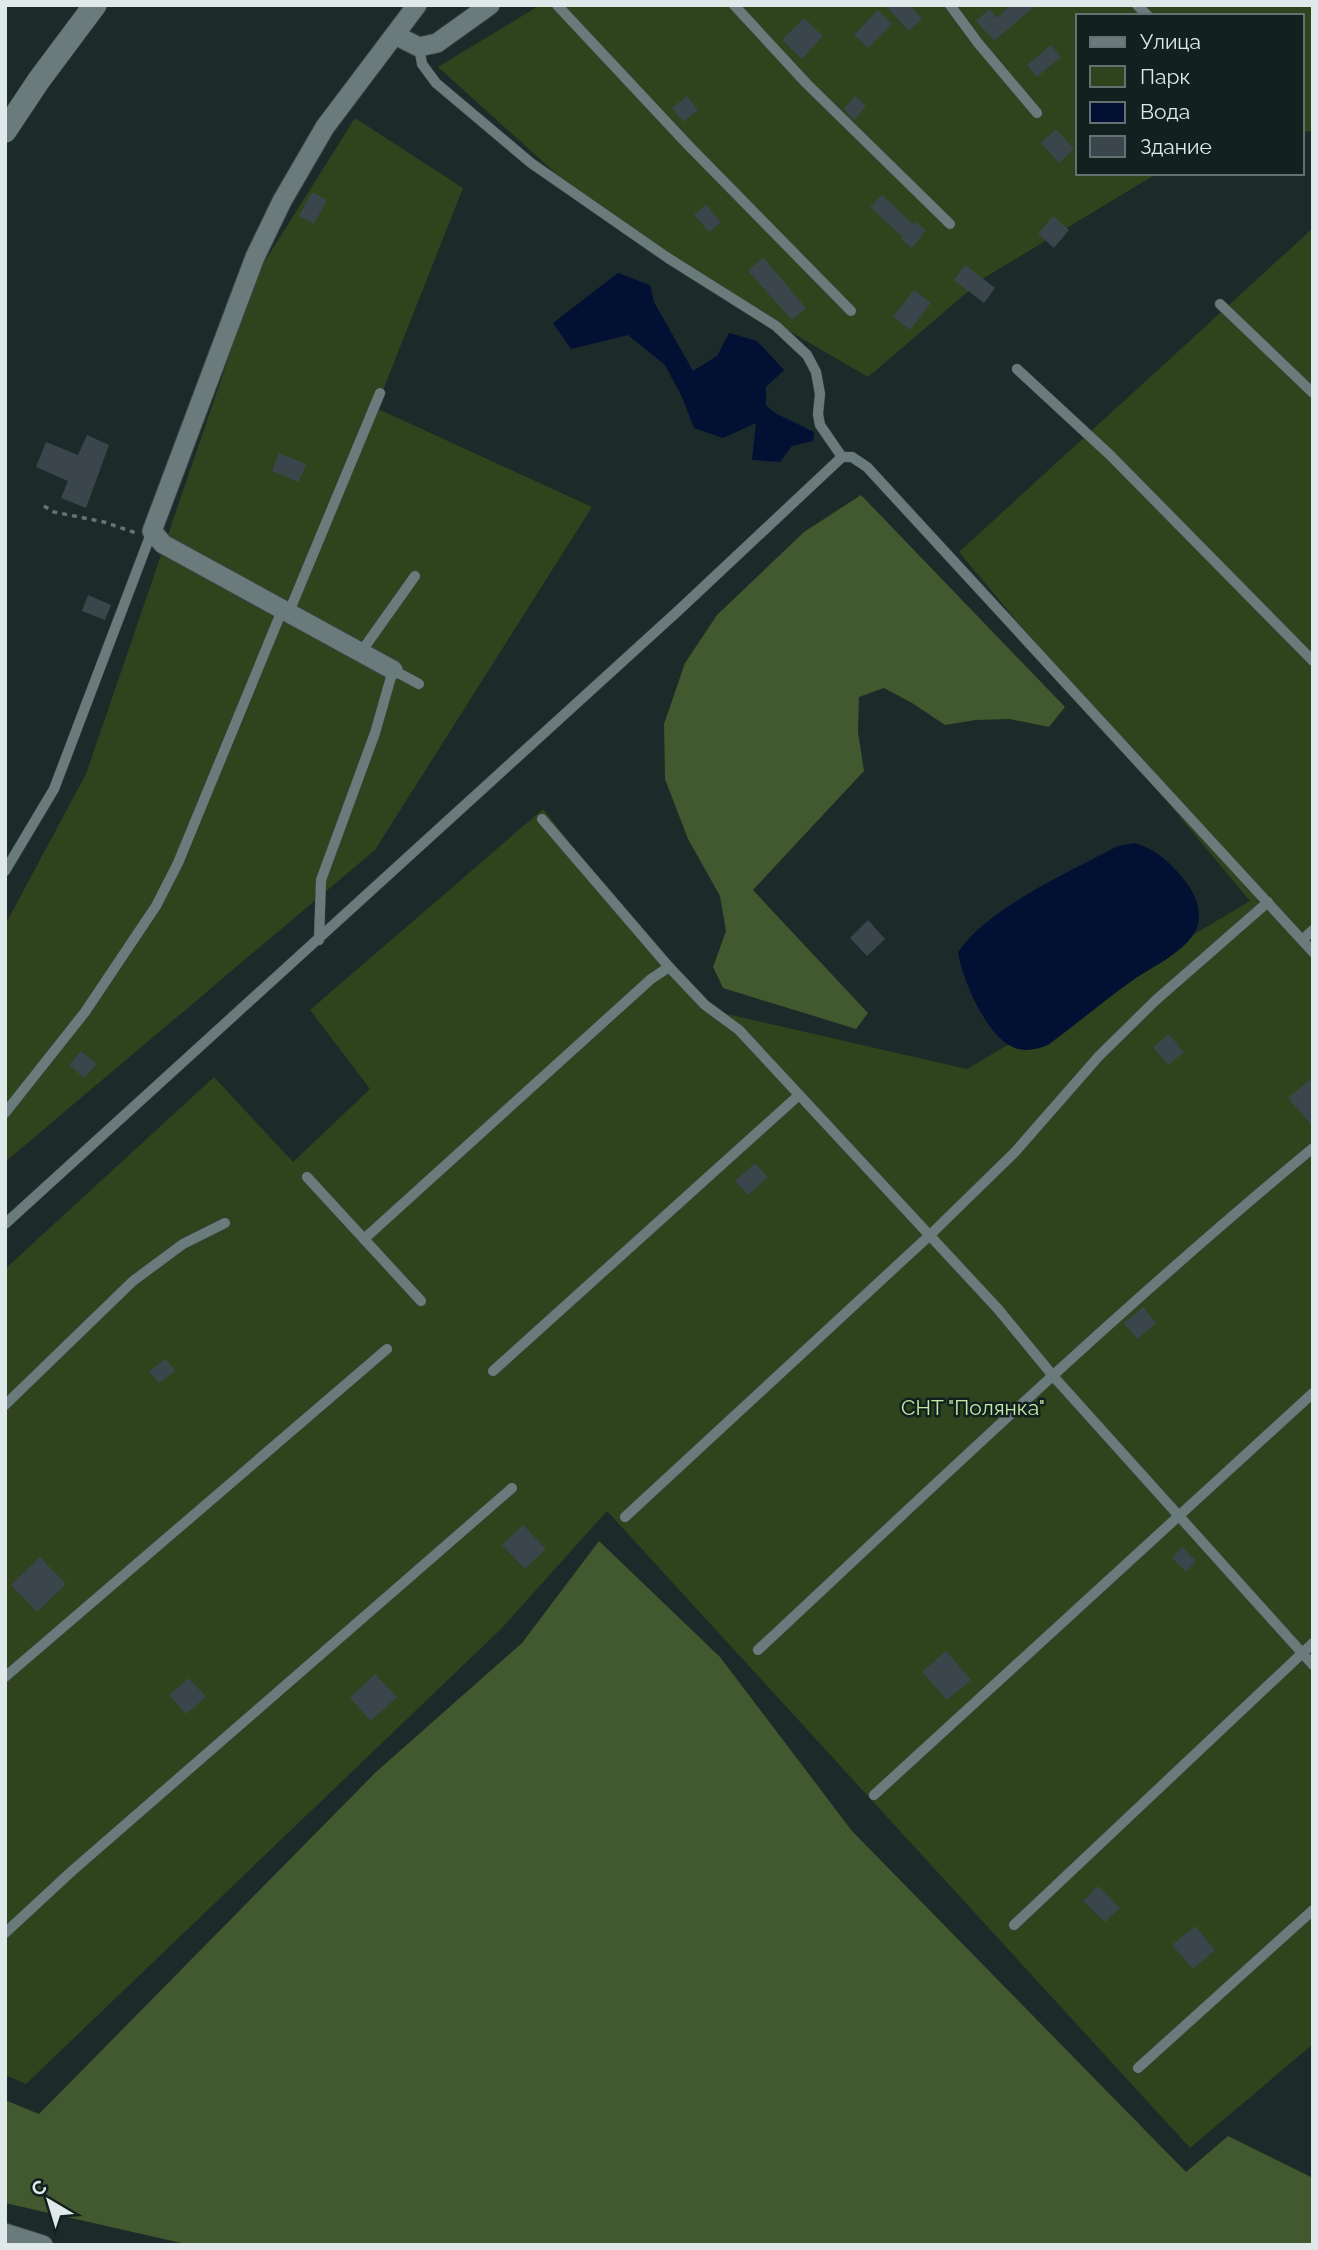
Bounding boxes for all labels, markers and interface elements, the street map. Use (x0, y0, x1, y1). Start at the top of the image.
legend (1076, 14, 1304, 175)
text: Улица (1140, 29, 1201, 54)
text: Парк (1140, 64, 1190, 89)
text: Вода (1140, 99, 1190, 124)
text: Здание (1140, 134, 1212, 159)
park label: СНТ "Полянка" (901, 1395, 1045, 1420)
north arrow (14, 2166, 84, 2236)
text: С (27, 2175, 50, 2200)

